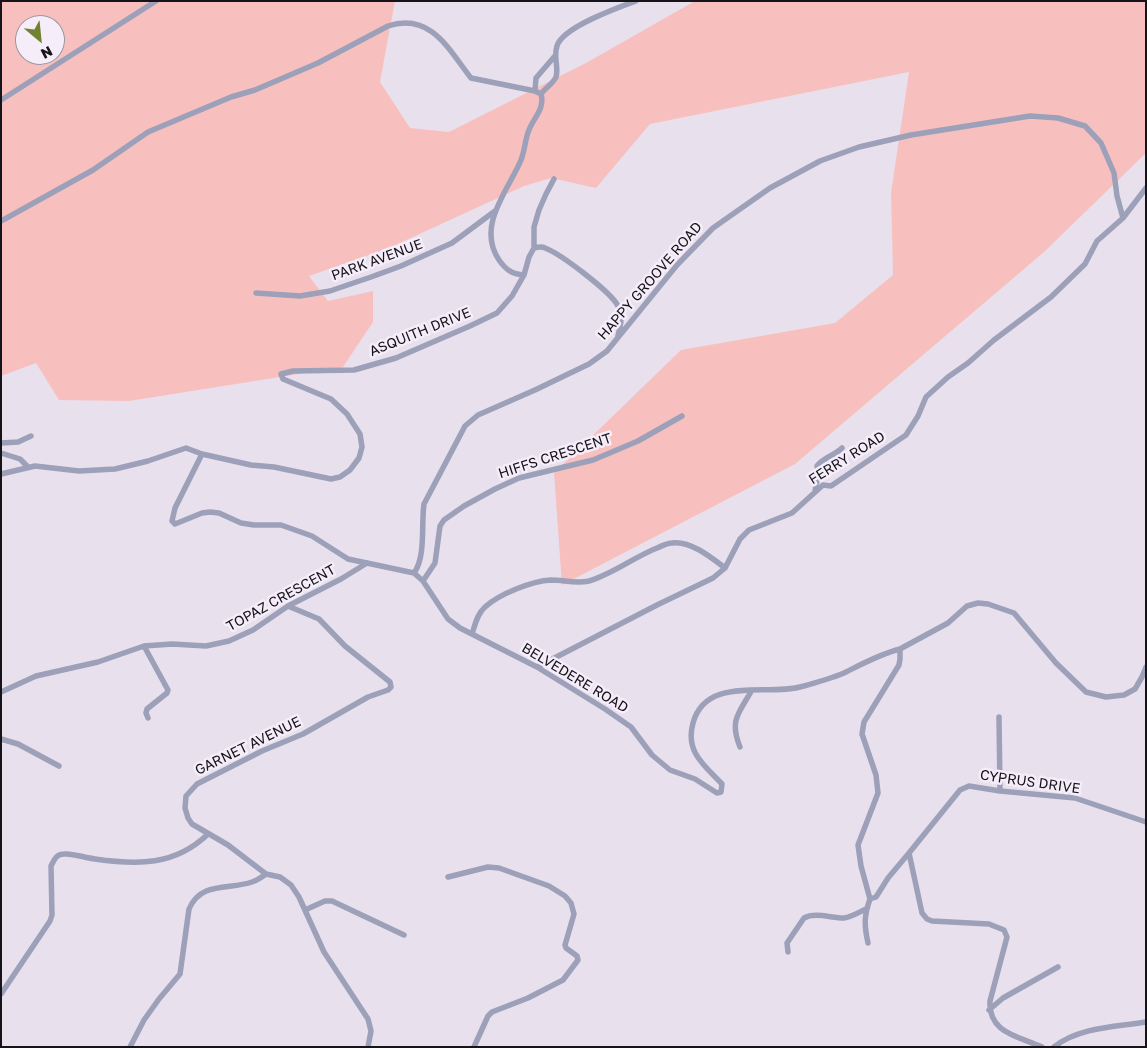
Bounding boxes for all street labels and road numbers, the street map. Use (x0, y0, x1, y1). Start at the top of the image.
street label: HAPPY GROOVE ROAD (594, 219, 706, 343)
street label: PARK AVENUE (329, 236, 425, 284)
street label: ASQUITH DRIVE (367, 304, 473, 360)
street label: FERRY ROAD (806, 428, 888, 488)
street label: HIFFS CRESCENT (496, 430, 614, 482)
street label: TOPAZ CRESCENT (224, 561, 338, 635)
street label: BELVEDERE ROAD (519, 640, 631, 716)
street label: GARNET AVENUE (192, 713, 304, 779)
street label: CYPRUS DRIVE (979, 767, 1081, 797)

